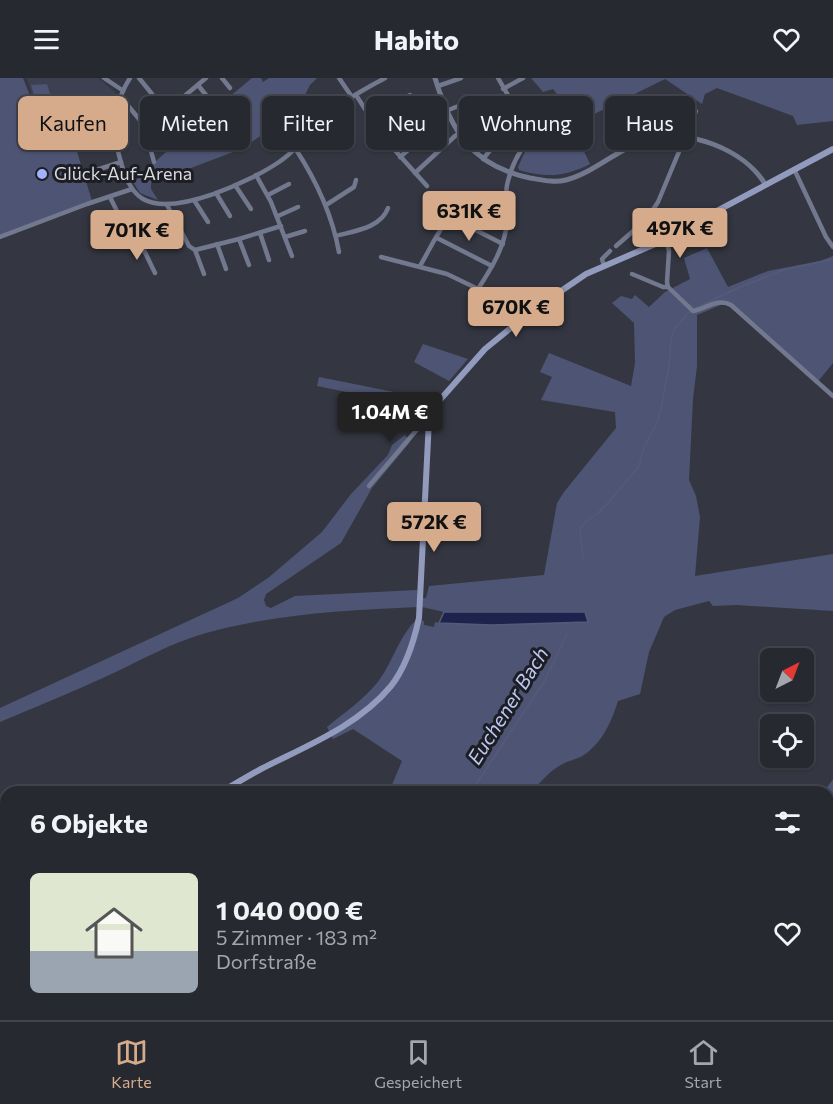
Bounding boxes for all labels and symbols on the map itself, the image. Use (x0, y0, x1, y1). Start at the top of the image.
place label: Glück-Auf-Arena (54, 162, 192, 184)
marker: Glück-Auf-Arena (35, 167, 49, 181)
pin: 631K € (420, 191, 518, 242)
pin: 497K € (631, 208, 729, 259)
pin: 701K € (88, 210, 186, 261)
pin: 670K € (467, 287, 565, 338)
pin: 1.04M € (335, 392, 445, 443)
pin: 572K € (385, 502, 483, 553)
water label: Euchener Bach (462, 643, 553, 768)
north arrow (760, 648, 814, 702)

